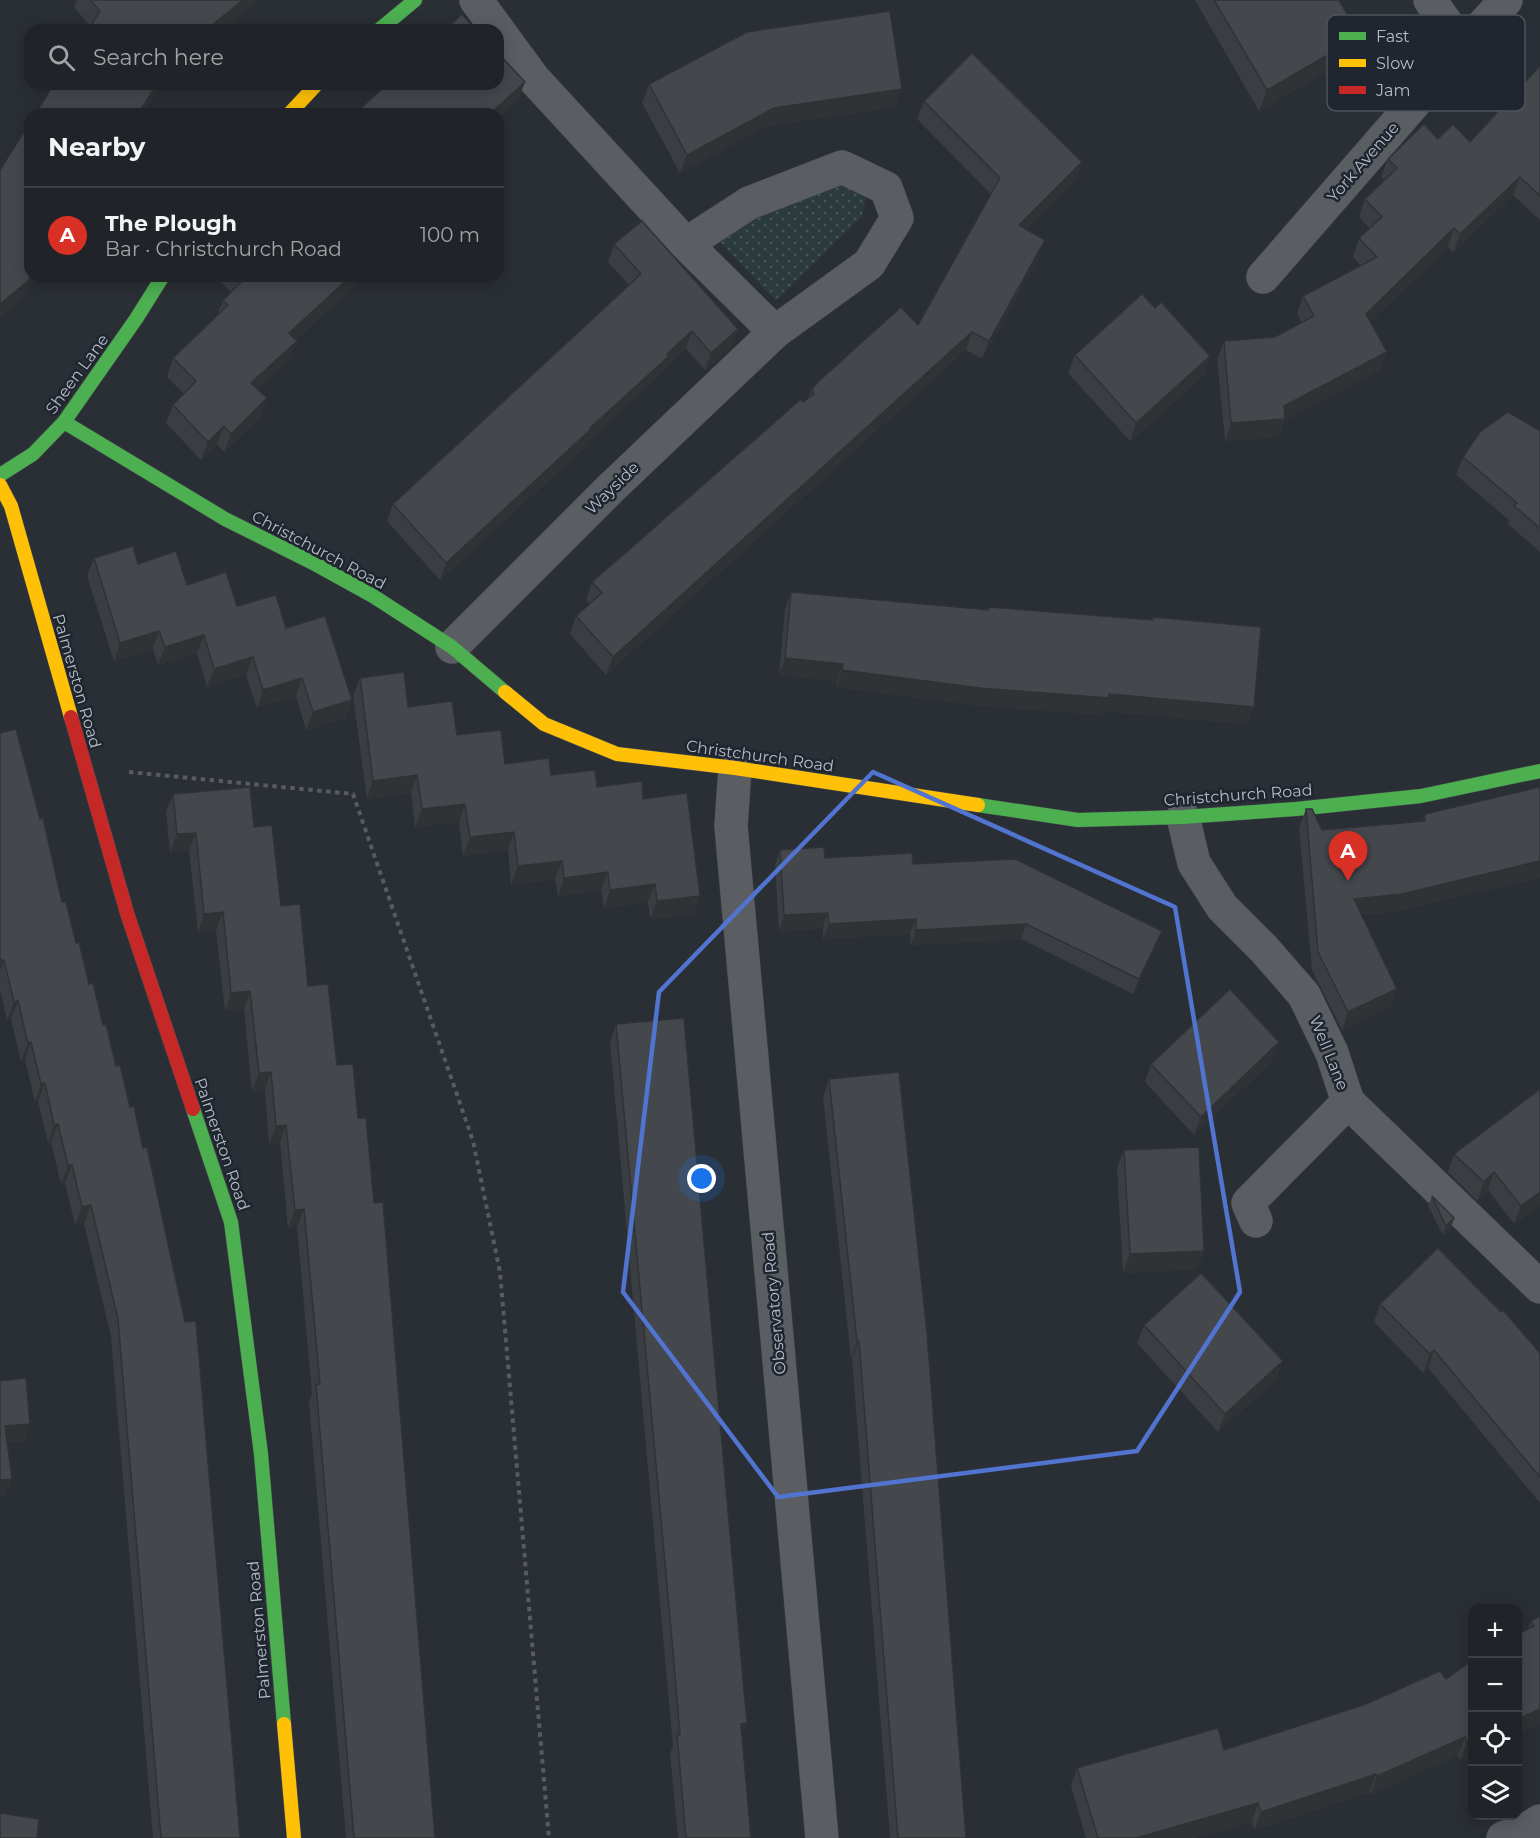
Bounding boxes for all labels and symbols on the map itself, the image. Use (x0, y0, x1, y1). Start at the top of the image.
legend (1327, 15, 1525, 111)
text: Fast (1376, 27, 1410, 46)
text: Slow (1376, 54, 1414, 73)
text: Jam (1375, 81, 1410, 100)
street label: York Avenue (1323, 118, 1403, 206)
street label: Sheen Lane (42, 330, 112, 418)
street label: Wayside (581, 458, 643, 518)
street label: Christchurch Road (249, 507, 389, 593)
street label: Palmerston Road (49, 612, 105, 750)
street label: Christchurch Road (685, 736, 835, 776)
street label: Christchurch Road (1163, 780, 1313, 810)
pin: A (1328, 832, 1368, 881)
street label: Well Lane (1305, 1013, 1353, 1093)
street label: Palmerston Road (190, 1075, 254, 1213)
your location (687, 1164, 716, 1193)
street label: Observatory Road (758, 1231, 790, 1375)
street label: Palmerston Road (243, 1560, 275, 1700)

